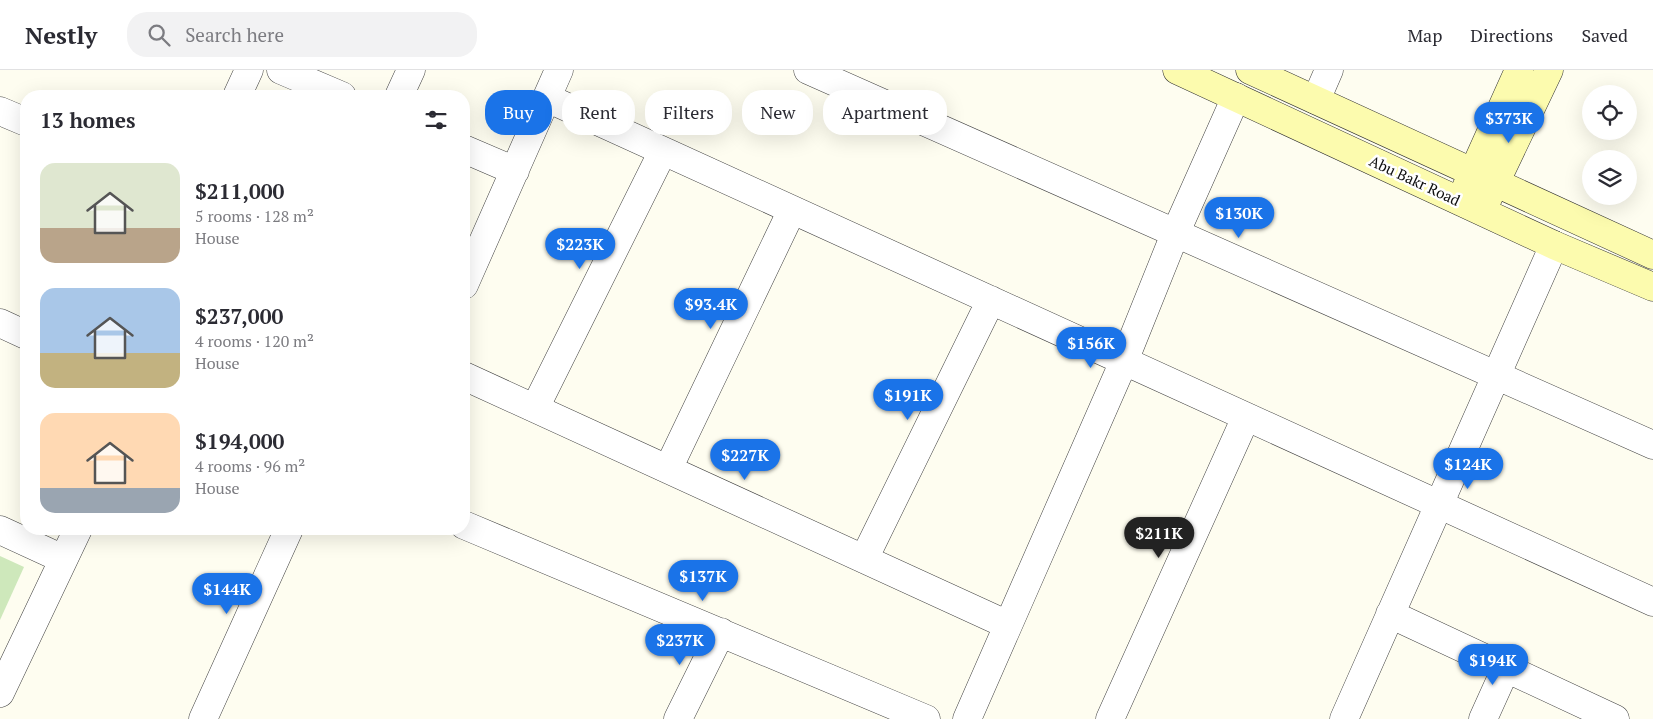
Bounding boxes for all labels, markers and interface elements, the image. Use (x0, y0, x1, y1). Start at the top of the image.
search box (127, 12, 477, 57)
text: Nestly (25, 19, 97, 51)
icon: search (145, 21, 173, 49)
text: Search here (185, 22, 284, 47)
text: Map (1407, 23, 1442, 47)
text: Directions (1470, 23, 1553, 47)
text: Saved (1581, 23, 1628, 47)
map controls (1582, 85, 1637, 205)
button: locate (1582, 85, 1637, 140)
chip: Buy (485, 90, 552, 135)
chip: Rent (562, 90, 635, 135)
chip: Filters (645, 90, 732, 135)
chip: New (742, 90, 813, 135)
chip: Apartment (823, 90, 947, 135)
pin: $373K (1474, 102, 1544, 144)
text: 13 homes (40, 106, 136, 134)
icon: filters (422, 106, 450, 134)
text: $373K (1485, 107, 1533, 129)
street label: Abu Bakr Road (1366, 150, 1464, 210)
button: layers (1582, 150, 1637, 205)
text: $211,000 (195, 177, 284, 205)
icon: home (80, 183, 140, 243)
pin: $130K (1204, 196, 1274, 239)
text: $130K (1215, 202, 1263, 224)
text: 5 rooms · 128 m² (195, 205, 314, 227)
text: House (195, 227, 240, 249)
pin: $223K (545, 228, 615, 270)
text: $223K (556, 233, 604, 255)
pin: $93.4K (670, 288, 752, 330)
text: $93.4K (685, 293, 737, 315)
text: $237,000 (195, 302, 283, 330)
icon: home (80, 308, 140, 368)
pin: $156K (1056, 326, 1126, 369)
text: 4 rooms · 120 m² (195, 330, 314, 352)
text: $156K (1067, 332, 1115, 354)
text: House (195, 352, 240, 374)
pin: $191K (873, 378, 943, 421)
text: $191K (884, 384, 932, 406)
text: $194,000 (195, 427, 284, 455)
icon: home (80, 433, 140, 493)
pin: $227K (710, 438, 780, 481)
text: $227K (721, 444, 769, 466)
pin: $124K (1433, 448, 1503, 490)
text: $124K (1444, 453, 1492, 475)
text: 4 rooms · 96 m² (195, 455, 305, 477)
text: House (195, 477, 240, 499)
pin: $211K (1124, 516, 1194, 559)
text: $211K (1135, 522, 1183, 544)
pin: $137K (668, 560, 738, 602)
text: $137K (679, 565, 727, 587)
pin: $144K (192, 572, 262, 615)
text: $144K (203, 578, 251, 600)
pin: $237K (645, 624, 715, 666)
text: $237K (656, 629, 704, 651)
pin: $194K (1458, 644, 1528, 686)
text: $194K (1469, 649, 1517, 671)

